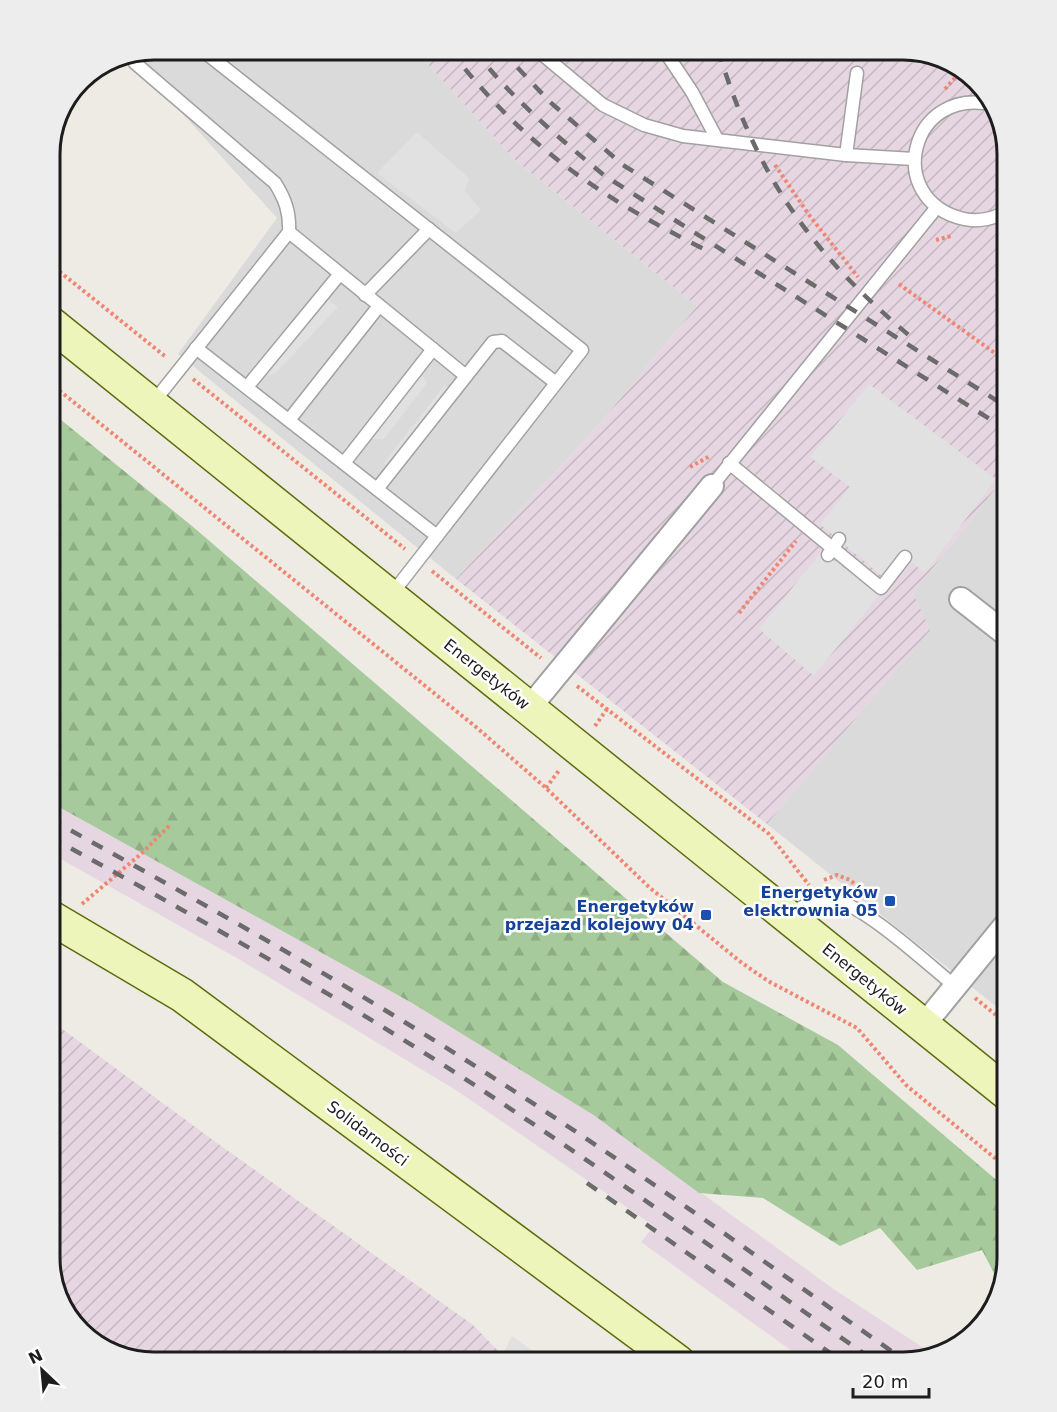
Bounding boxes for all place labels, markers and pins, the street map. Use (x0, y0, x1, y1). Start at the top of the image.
place label: Energetyków elektrownia 05 (743, 883, 878, 920)
marker: Energetyków elektrownia 05 (883, 894, 897, 908)
place label: Energetyków przejazd kolejowy 04 (505, 897, 694, 934)
marker: Energetyków przejazd kolejowy 04 (699, 908, 713, 922)

